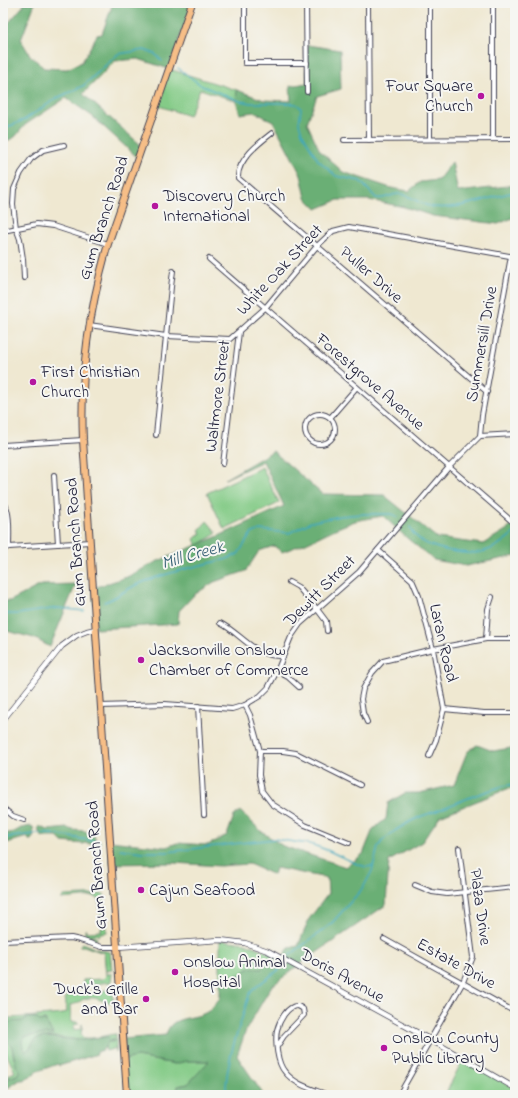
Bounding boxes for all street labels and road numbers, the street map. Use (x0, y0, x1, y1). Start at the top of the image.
street label: Gum Branch Road (72, 152, 136, 283)
street label: White Oak Street (231, 219, 329, 321)
street label: Puller Drive (334, 240, 408, 310)
street label: Summersill Drive (460, 284, 505, 404)
street label: Forestgrove Avenue (308, 327, 430, 438)
street label: Waltmore Street (199, 338, 237, 454)
street label: Gum Branch Road (59, 476, 93, 607)
street label: Dewitt Street (278, 549, 362, 633)
street label: Laran Road (422, 601, 464, 685)
street label: Gum Branch Road (80, 799, 114, 930)
street label: Plaza Drive (462, 867, 498, 947)
street label: Estate Drive (412, 932, 500, 996)
street label: Doris Avenue (294, 942, 389, 1010)

